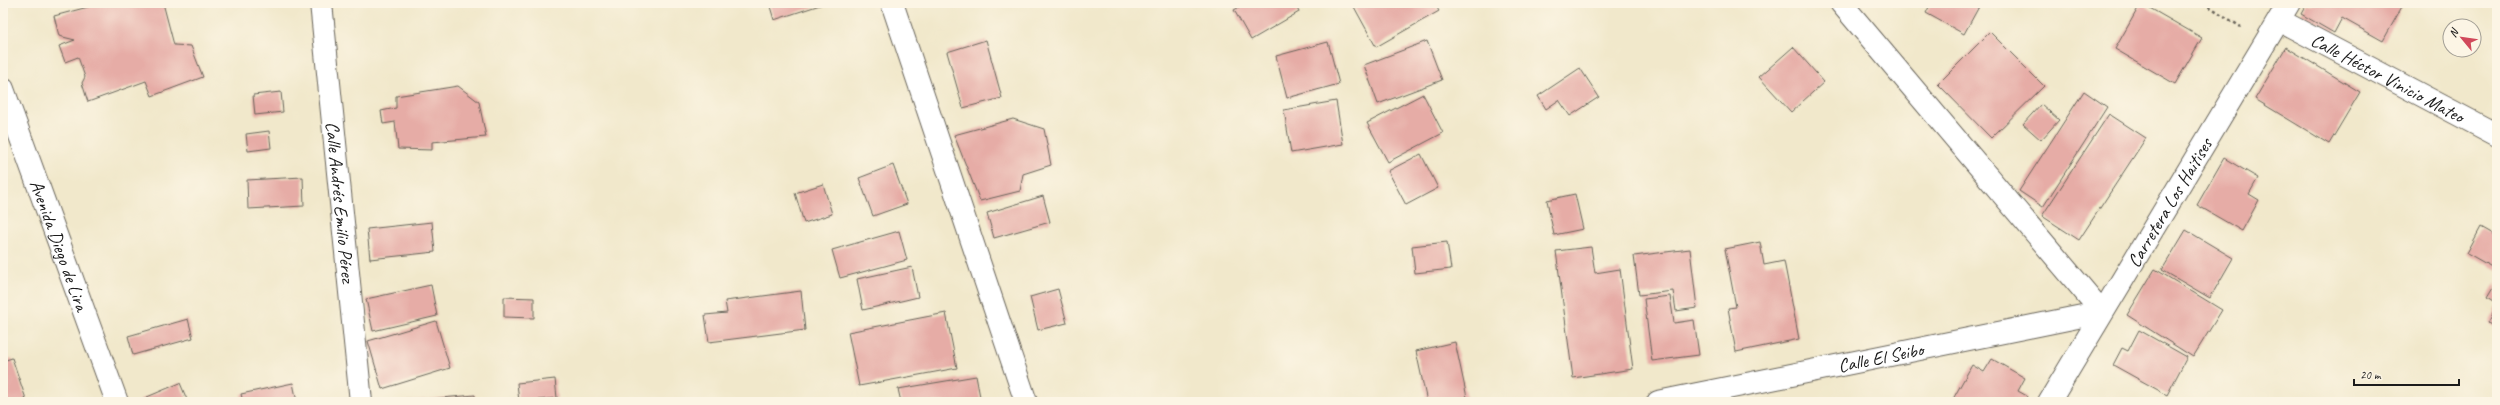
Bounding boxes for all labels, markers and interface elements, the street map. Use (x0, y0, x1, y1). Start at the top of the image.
north arrow (2442, 18, 2482, 58)
text: N (2445, 25, 2462, 40)
street label: Calle Héctor Vinicio Mateo (2307, 28, 2470, 130)
street label: Calle Andrés Emilio Pérez (320, 120, 360, 286)
street label: Carretera Los Haitises (2122, 133, 2219, 272)
street label: Avenida Diego de Lira (24, 177, 94, 316)
street label: Calle El Seibo (1836, 337, 1928, 378)
scale bar (2354, 361, 2459, 387)
text: 20 m (2360, 367, 2382, 383)

